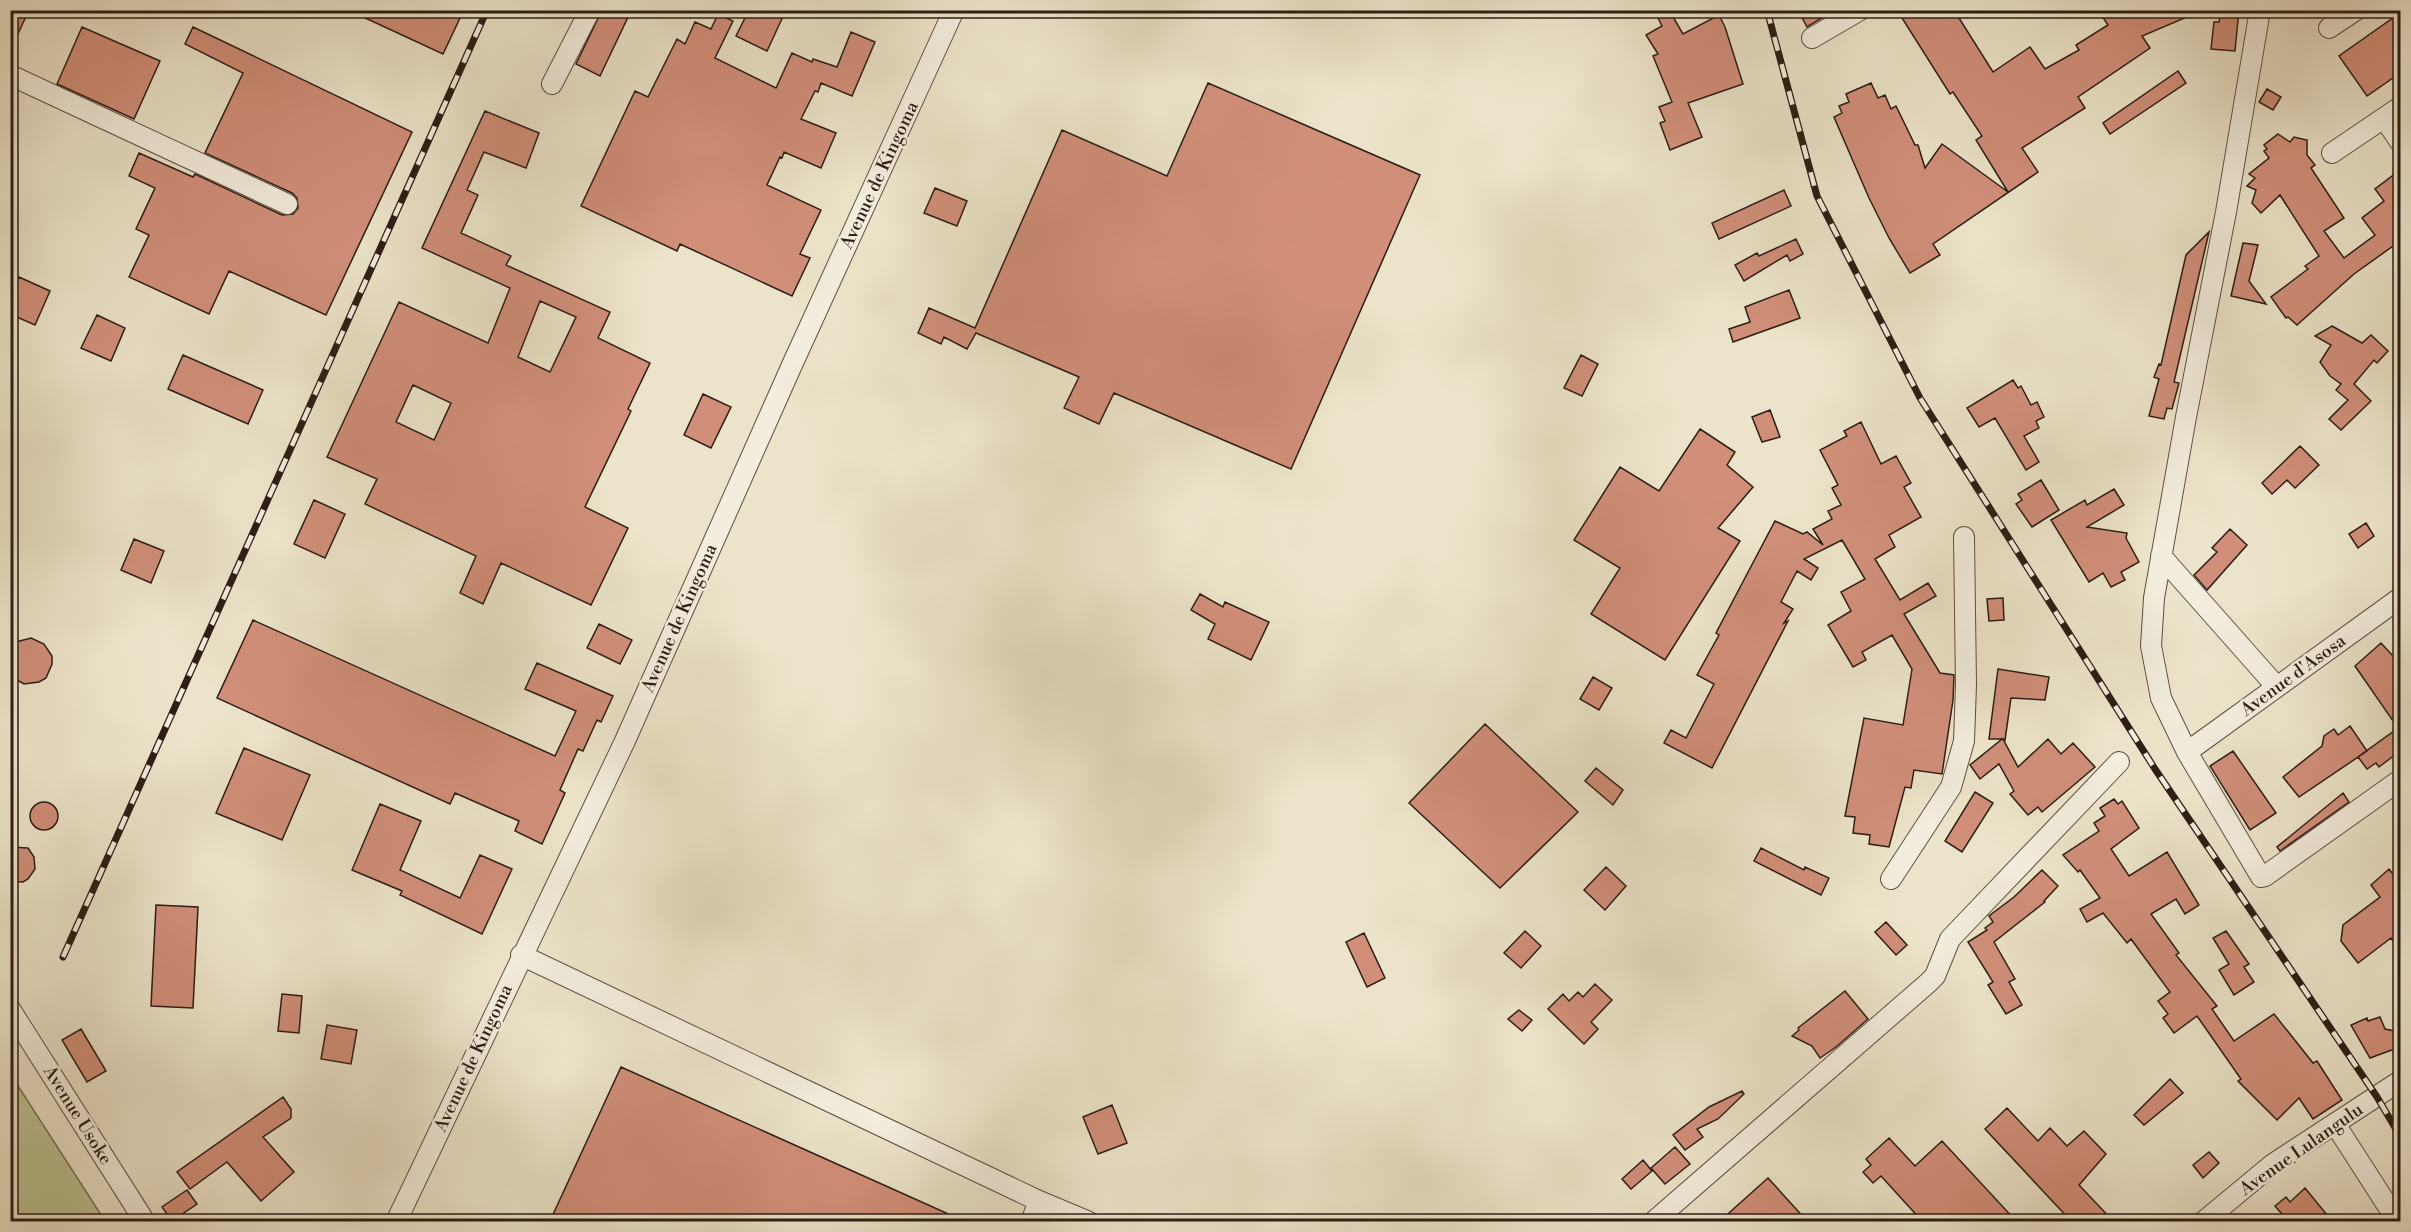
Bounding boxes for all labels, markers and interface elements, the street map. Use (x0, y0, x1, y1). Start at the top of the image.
street label: Avenue de Kingoma (835, 97, 924, 254)
street label: Avenue de Kingoma (636, 540, 723, 697)
street label: Avenue d'Asosa (2235, 629, 2351, 722)
street label: Avenue de Kingoma (429, 980, 518, 1137)
street label: Avenue Usoke (38, 1061, 117, 1169)
street label: Avenue Lulangulu (2234, 1098, 2368, 1201)

